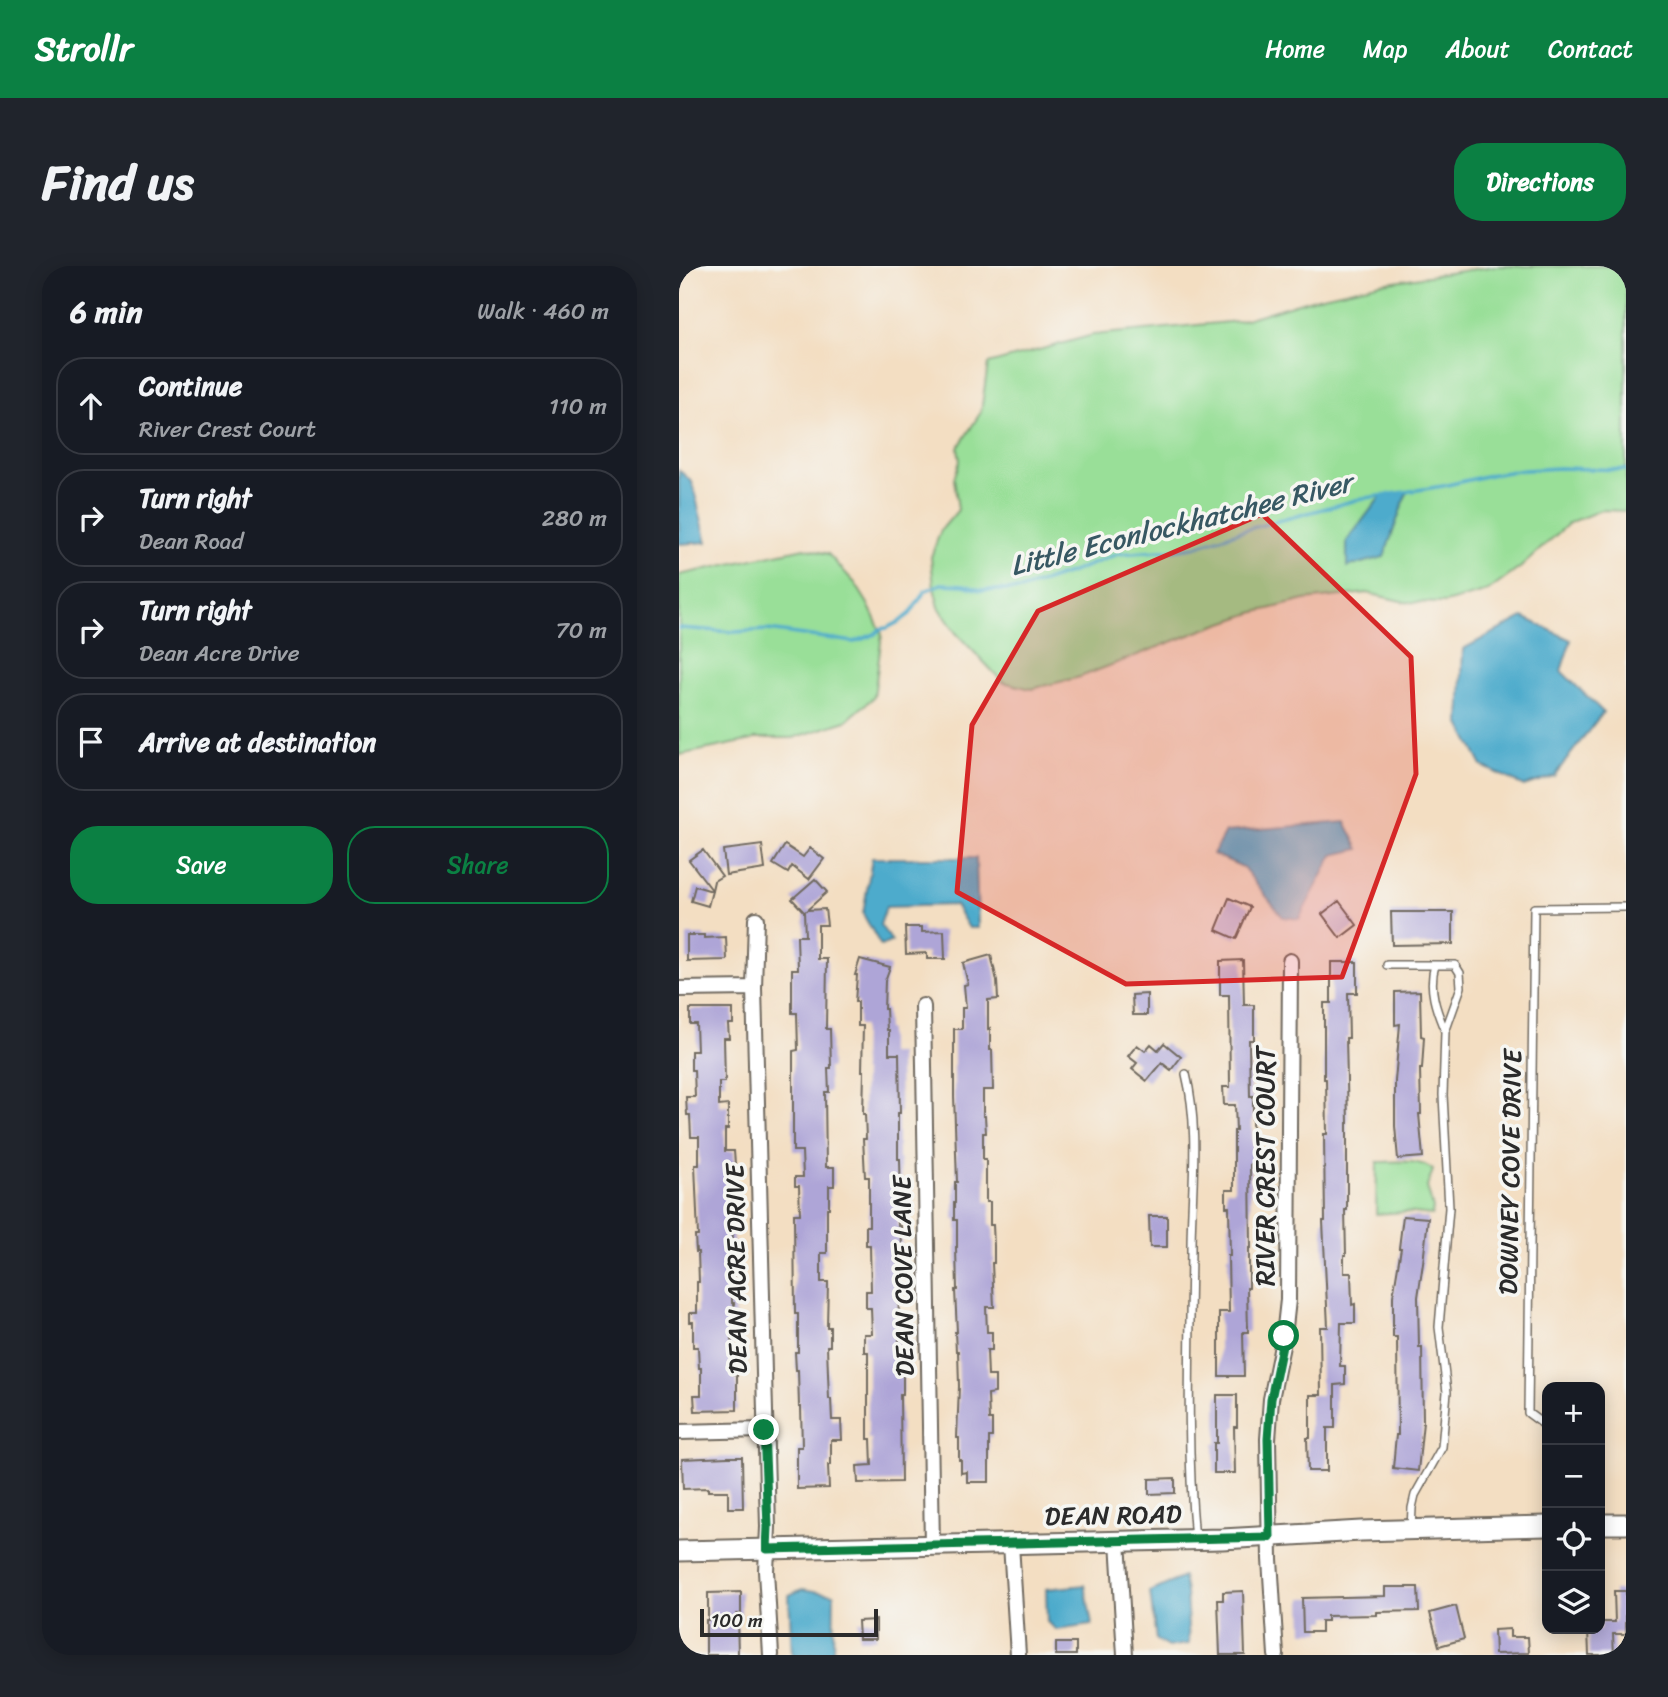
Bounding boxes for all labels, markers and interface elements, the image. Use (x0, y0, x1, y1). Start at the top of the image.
text: Strollr (35, 20, 133, 78)
text: Home (1265, 28, 1325, 70)
text: Map (1363, 28, 1407, 70)
text: About (1445, 28, 1510, 70)
text: Contact (1548, 28, 1633, 70)
text: Find us (42, 139, 194, 226)
button: Directions (1454, 143, 1626, 221)
text: 6 min (70, 285, 142, 339)
text: Walk · 460 m (477, 291, 609, 332)
text: Continue (139, 363, 242, 409)
text: 110 m (549, 386, 607, 427)
icon: ahead (72, 387, 110, 425)
text: River Crest Court (139, 409, 316, 450)
water label: Little Econlockhatchee River (1005, 457, 1361, 590)
text: Turn right (139, 475, 252, 521)
text: 280 m (542, 498, 607, 539)
icon: right (72, 499, 110, 537)
text: Dean Road (139, 521, 244, 562)
text: Turn right (139, 587, 252, 633)
text: 70 m (556, 610, 607, 651)
icon: right (72, 611, 110, 649)
text: Dean Acre Drive (139, 633, 300, 674)
text: Arrive at destination (139, 719, 376, 765)
icon: arrive (72, 723, 110, 761)
button: Save (70, 826, 333, 904)
button: Share (347, 826, 609, 904)
street label: RIVER CREST COURT (1242, 1045, 1288, 1286)
street label: DOWNEY COVE DRIVE (1485, 1047, 1535, 1295)
street label: DEAN ACRE DRIVE (711, 1162, 761, 1375)
street label: DEAN COVE LANE (878, 1174, 928, 1377)
route start (1268, 1320, 1299, 1351)
map controls (1542, 1382, 1605, 1634)
button: + (1542, 1382, 1605, 1445)
route end (748, 1414, 779, 1445)
button: − (1542, 1445, 1605, 1508)
street label: DEAN ROAD (1044, 1491, 1182, 1539)
button: locate (1542, 1508, 1605, 1571)
button: layers (1542, 1571, 1605, 1634)
text: 100 m (711, 1604, 763, 1637)
scale bar (700, 1606, 879, 1638)

